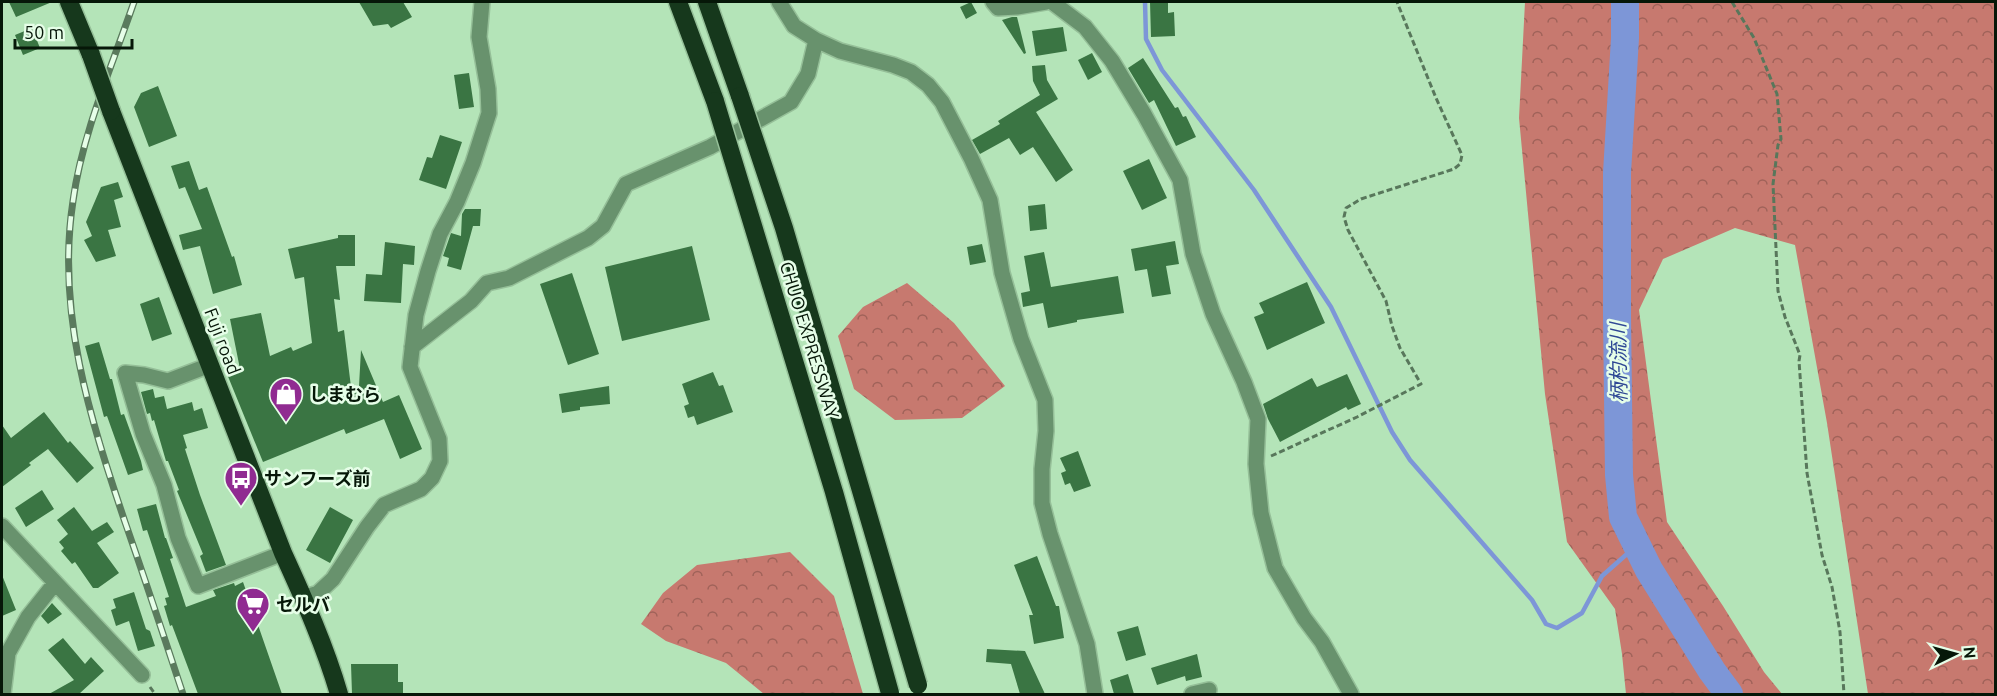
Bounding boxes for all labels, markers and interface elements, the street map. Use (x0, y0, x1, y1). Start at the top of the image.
scale bar (15, 12, 132, 50)
text: 50 m (24, 22, 64, 42)
street label: CHUO EXPRESSWAY (777, 259, 844, 422)
street label: Fuji road (201, 305, 245, 377)
water label: 柄杓流川 (1606, 321, 1630, 403)
shop icon: しまむら (268, 376, 304, 423)
place label: しまむら (309, 384, 381, 404)
bus stop icon: サンフーズ前 (223, 460, 259, 507)
place label: サンフーズ前 (264, 468, 371, 488)
supermarket icon: セルバ (235, 586, 271, 633)
place label: セルバ (276, 594, 330, 614)
north arrow (1925, 624, 1985, 684)
text: N (1960, 646, 1979, 659)

